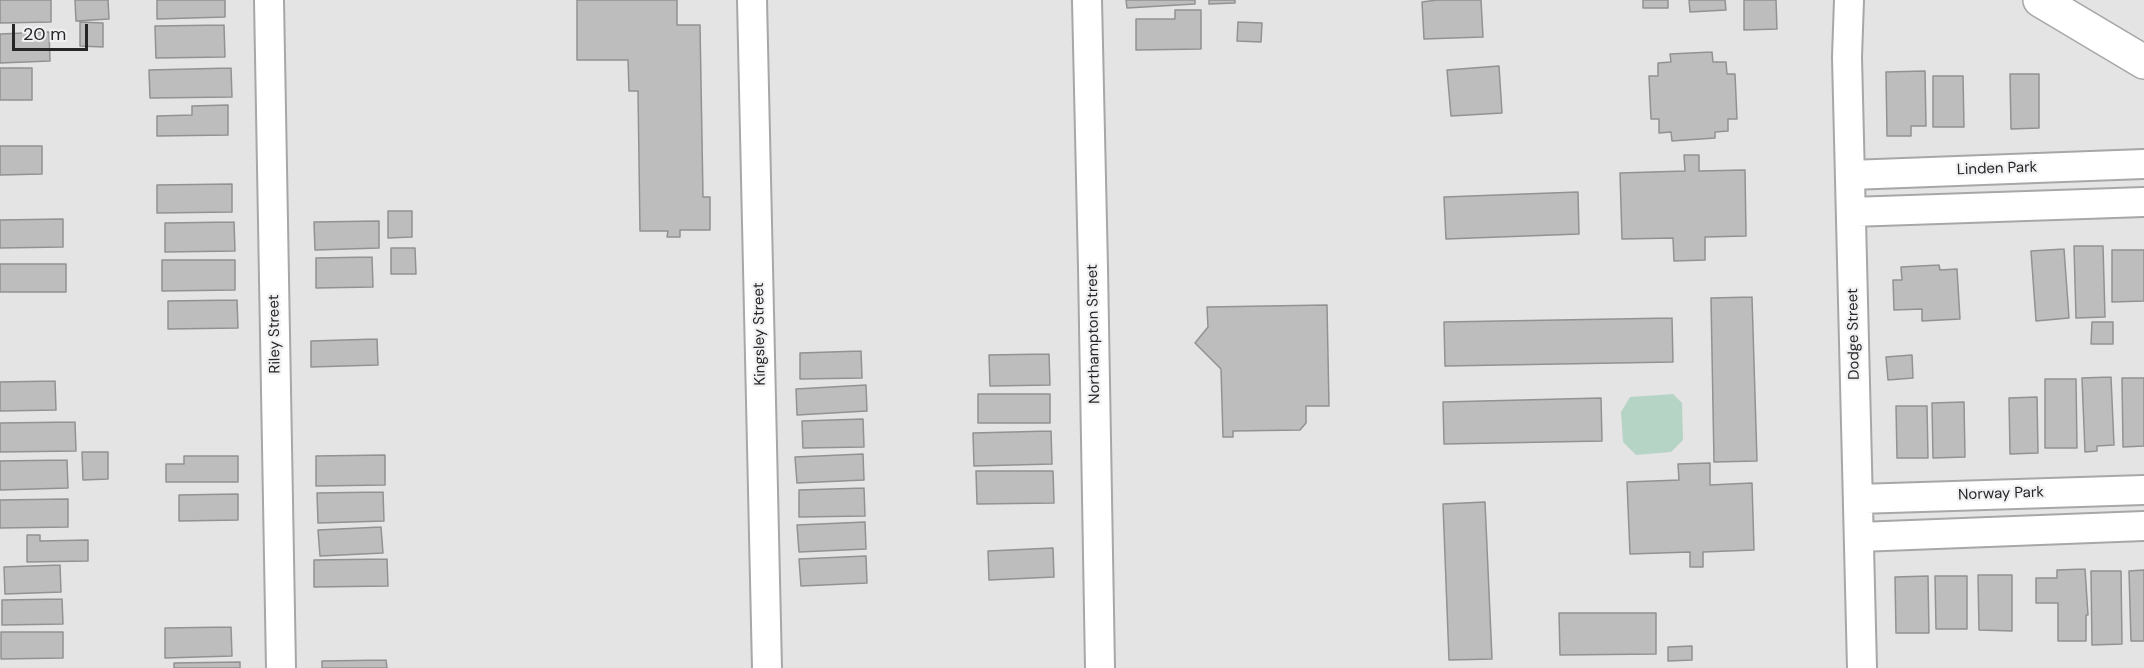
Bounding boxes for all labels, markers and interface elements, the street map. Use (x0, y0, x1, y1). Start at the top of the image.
scale bar (15, 12, 92, 50)
text: 20 m (23, 22, 66, 46)
street label: Linden Park (1957, 159, 2037, 179)
street label: Northampton Street (1084, 264, 1104, 404)
street label: Kingsley Street (750, 282, 770, 386)
street label: Dodge Street (1844, 288, 1864, 380)
street label: Riley Street (265, 294, 285, 374)
street label: Norway Park (1958, 484, 2044, 504)

